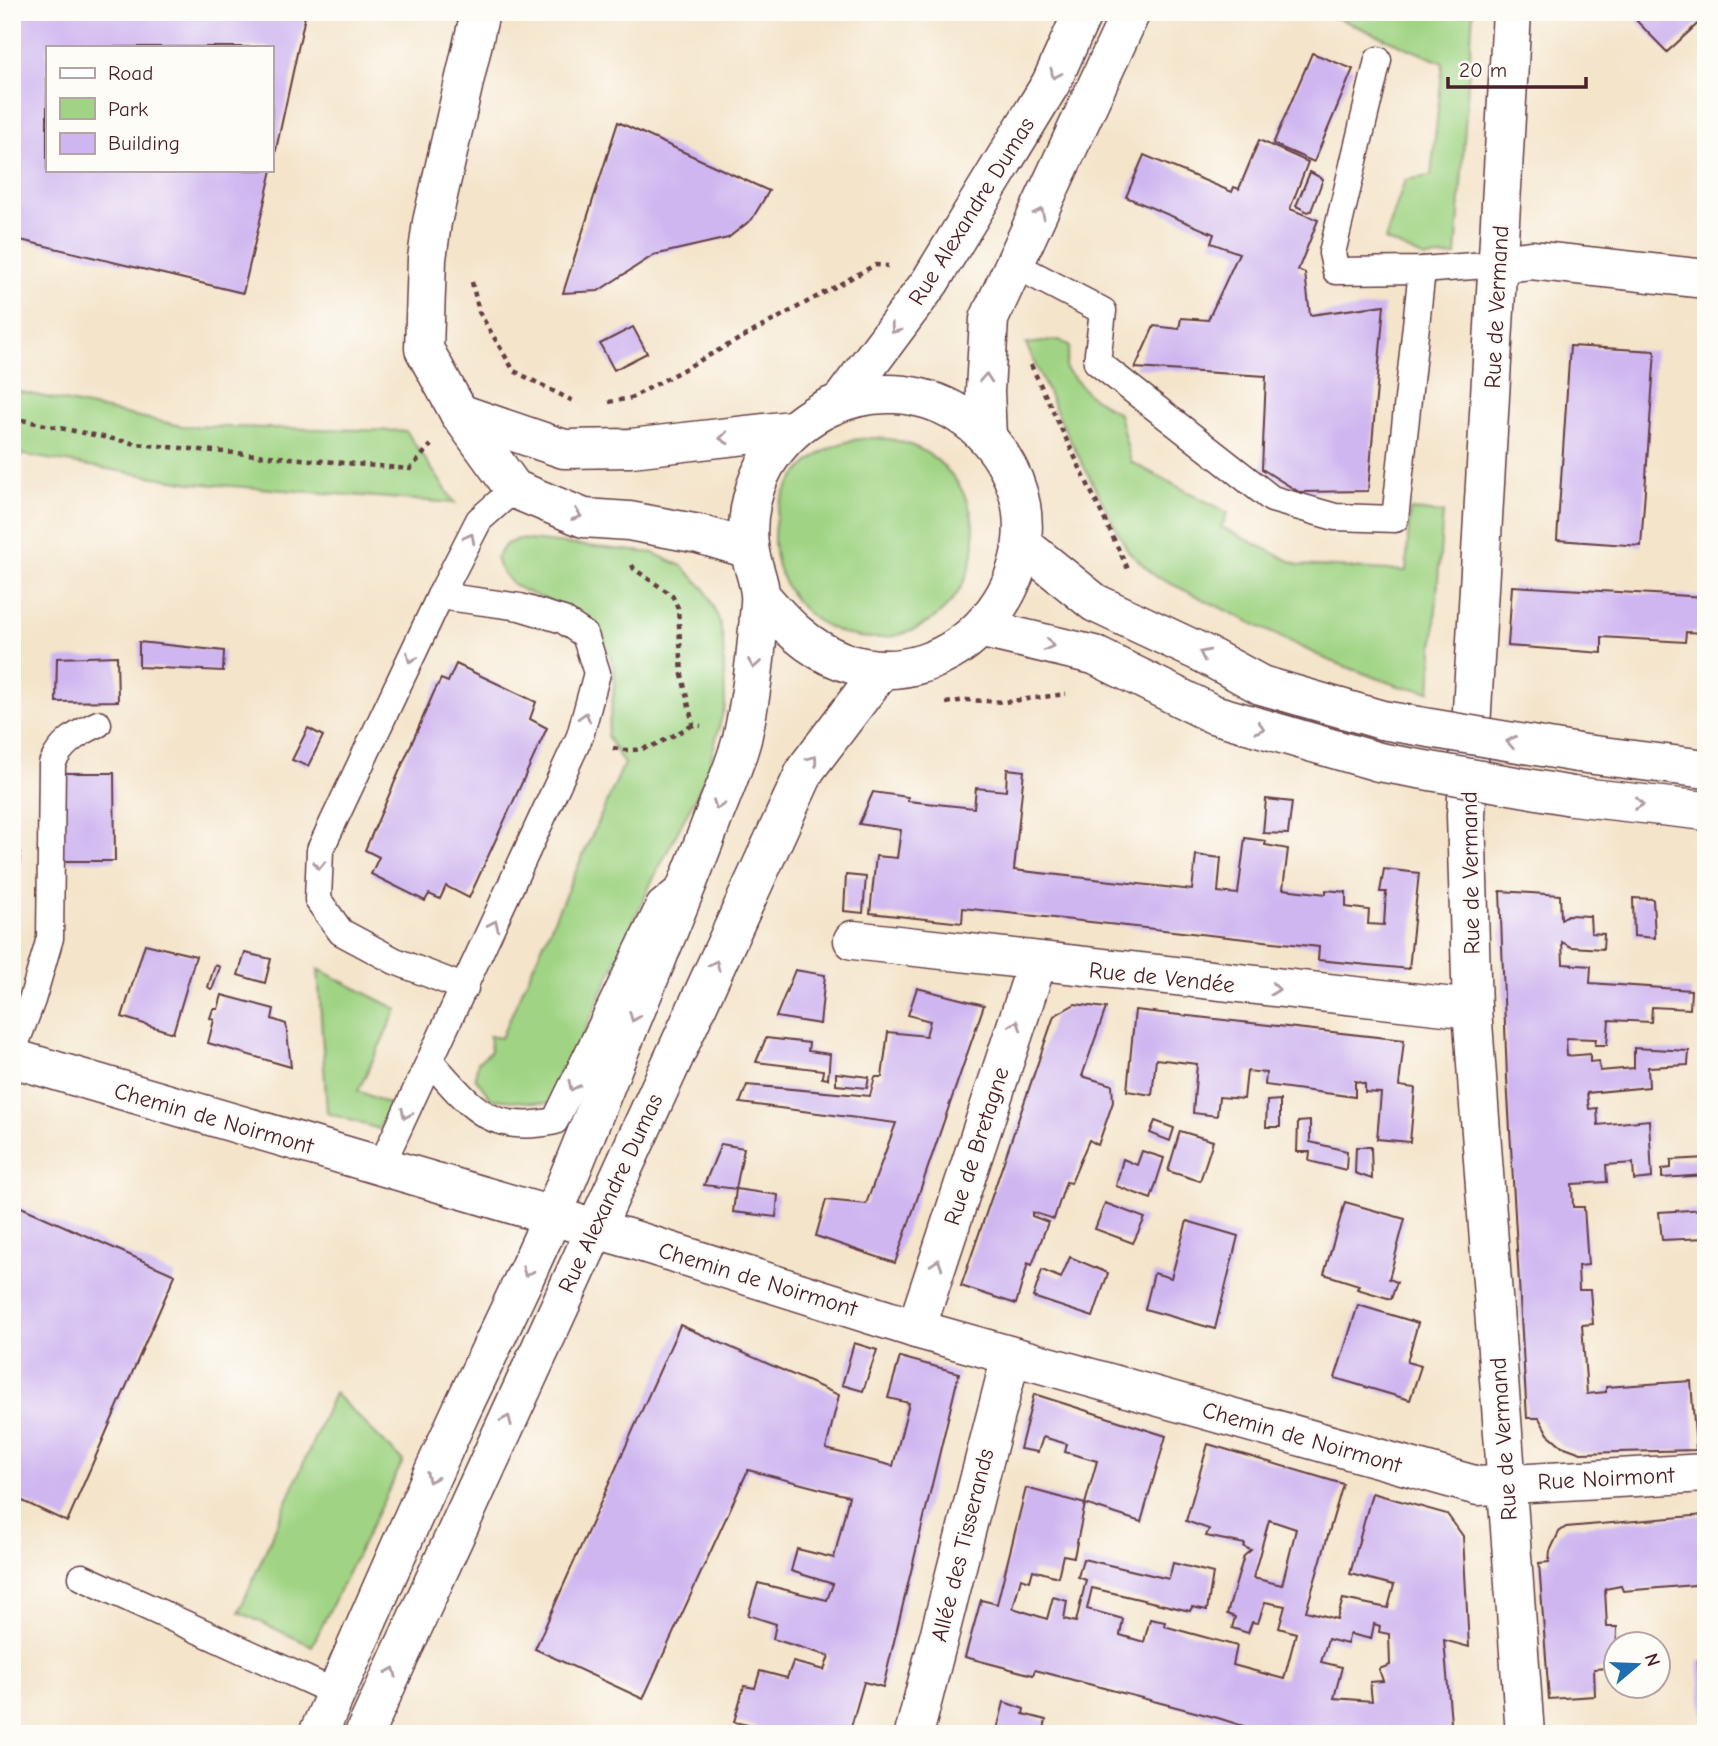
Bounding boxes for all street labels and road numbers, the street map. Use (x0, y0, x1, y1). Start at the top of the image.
street label: Rue Alexandre Dumas (903, 112, 1040, 310)
street label: Rue de Vermand (1479, 225, 1514, 389)
street label: Rue de Vermand (1456, 791, 1485, 955)
street label: Rue de Vendée (1088, 956, 1236, 999)
street label: Rue de Bretagne (938, 1064, 1015, 1229)
street label: Chemin de Noirmont (111, 1077, 318, 1160)
street label: Rue Alexandre Dumas (553, 1089, 668, 1297)
street label: Chemin de Noirmont (655, 1236, 862, 1323)
street label: Rue de Vermand (1484, 1356, 1523, 1521)
street label: Chemin de Noirmont (1199, 1396, 1406, 1479)
street label: Allée des Tisserands (925, 1446, 1000, 1644)
street label: Rue Noirmont (1537, 1461, 1676, 1496)

